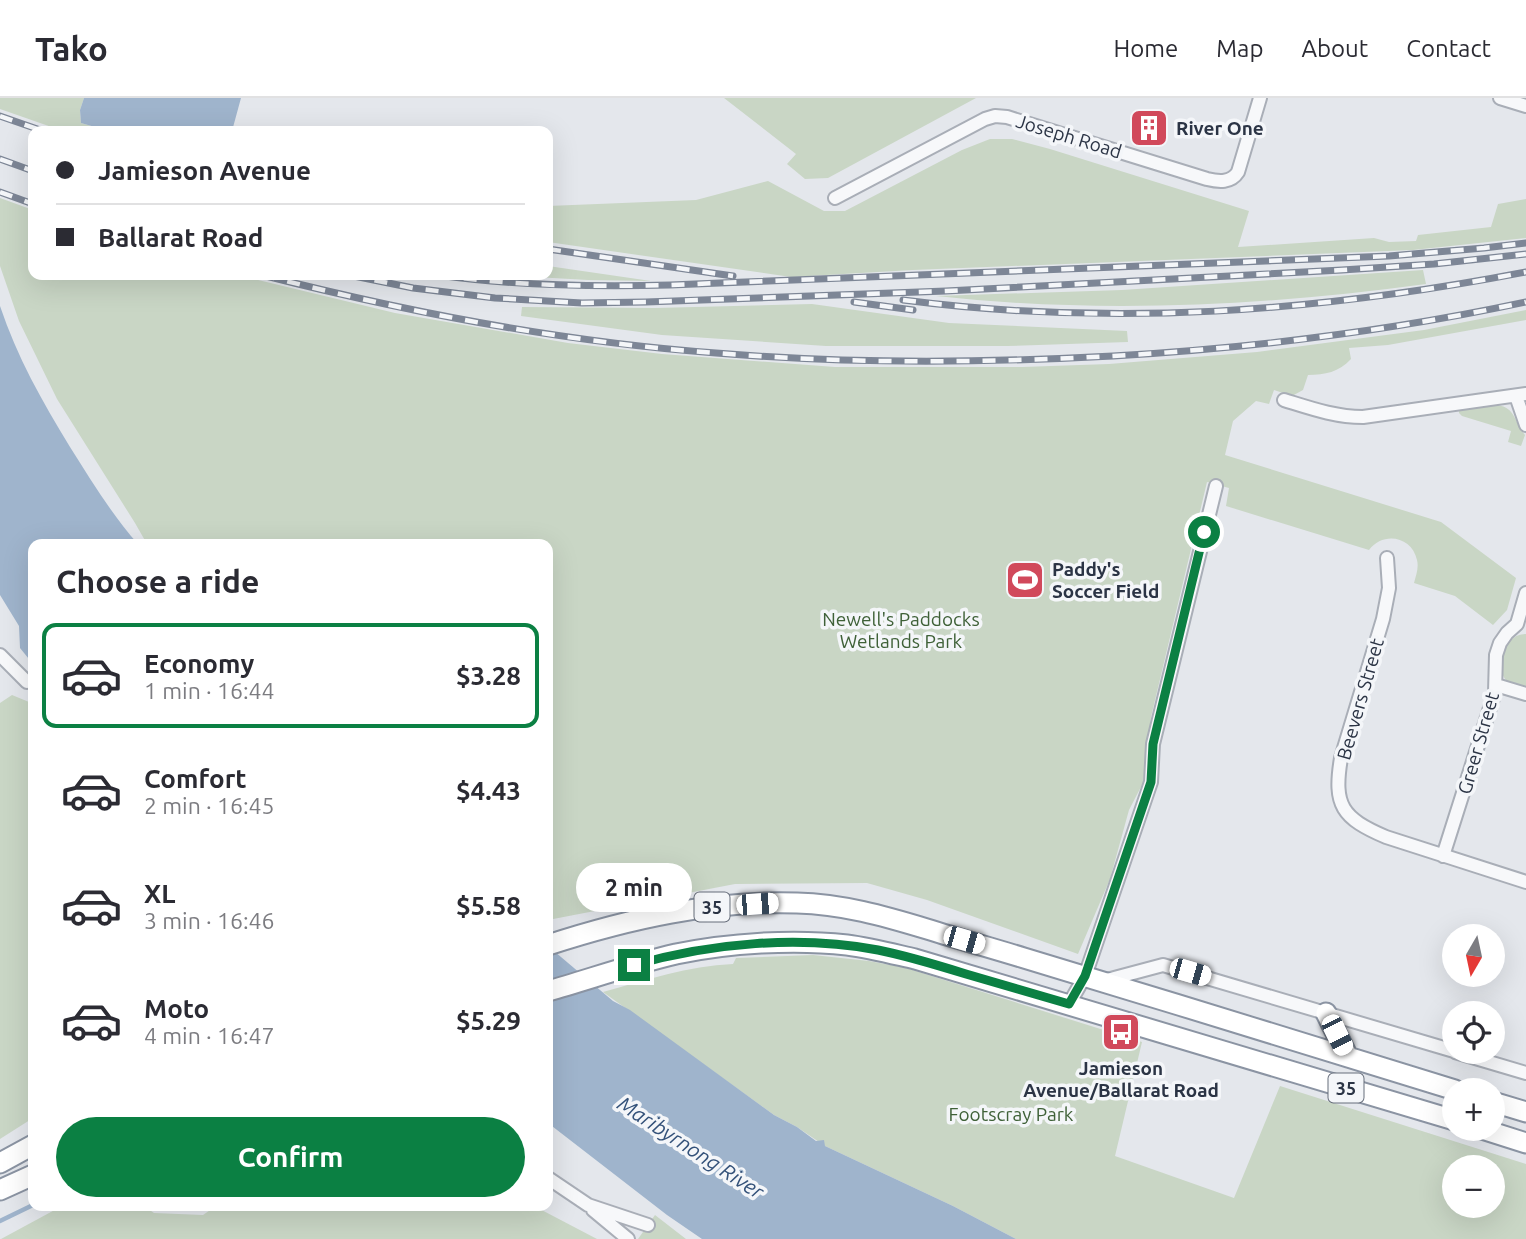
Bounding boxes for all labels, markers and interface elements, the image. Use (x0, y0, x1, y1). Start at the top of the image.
text: Tako (35, 30, 108, 67)
text: Home (1113, 35, 1178, 62)
text: Map (1216, 35, 1263, 62)
text: About (1301, 35, 1368, 62)
text: Contact (1406, 35, 1491, 62)
building icon: River One (1128, 107, 1170, 149)
street label: Joseph Road (1014, 110, 1124, 162)
place label: River One (1176, 117, 1264, 139)
text: Jamieson Avenue (98, 156, 311, 185)
text: Ballarat Road (98, 223, 263, 252)
route start (1188, 516, 1220, 548)
place label: Paddy's Soccer Field (1052, 558, 1159, 602)
sports icon: Paddy's Soccer Field (1004, 559, 1046, 601)
text: Choose a ride (56, 563, 259, 599)
park label: Newell's Paddocks Wetlands Park (822, 608, 980, 652)
street label: Beevers Street (1332, 635, 1388, 762)
icon: car (60, 644, 123, 707)
text: Economy (144, 649, 254, 678)
text: $3.28 (456, 661, 521, 690)
text: 1 min · 16:44 (144, 678, 275, 703)
street label: Greer Street (1453, 689, 1503, 797)
icon: car (60, 759, 123, 822)
text: Comfort (144, 764, 247, 793)
text: $4.43 (456, 776, 521, 805)
text: 2 min · 16:45 (144, 793, 275, 818)
callout: 2 min (576, 864, 692, 912)
icon: car (60, 874, 123, 937)
text: 2 min (605, 875, 663, 900)
text: XL (144, 879, 175, 908)
text: $5.58 (456, 891, 521, 920)
road number: 35 (694, 892, 730, 922)
car (736, 892, 779, 916)
text: 3 min · 16:46 (144, 908, 275, 933)
car (941, 924, 988, 956)
north arrow (1442, 924, 1505, 987)
map controls (1442, 924, 1505, 1218)
route end (618, 949, 650, 981)
car (1167, 956, 1214, 988)
icon: car (60, 989, 123, 1052)
text: Moto (144, 994, 209, 1023)
button: locate (1442, 1001, 1505, 1064)
text: $5.29 (456, 1006, 521, 1035)
bus stop icon: Jamieson Avenue/Ballarat Road (1100, 1011, 1142, 1053)
car (1319, 1012, 1356, 1058)
text: 4 min · 16:47 (144, 1023, 275, 1048)
place label: Jamieson Avenue/Ballarat Road (1023, 1057, 1219, 1101)
road number: 35 (1328, 1073, 1364, 1102)
button: + (1442, 1078, 1505, 1141)
water label: Maribyrnong River (613, 1091, 769, 1204)
park label: Footscray Park (949, 1103, 1074, 1125)
button: Confirm (56, 1117, 525, 1197)
button: − (1442, 1155, 1505, 1218)

